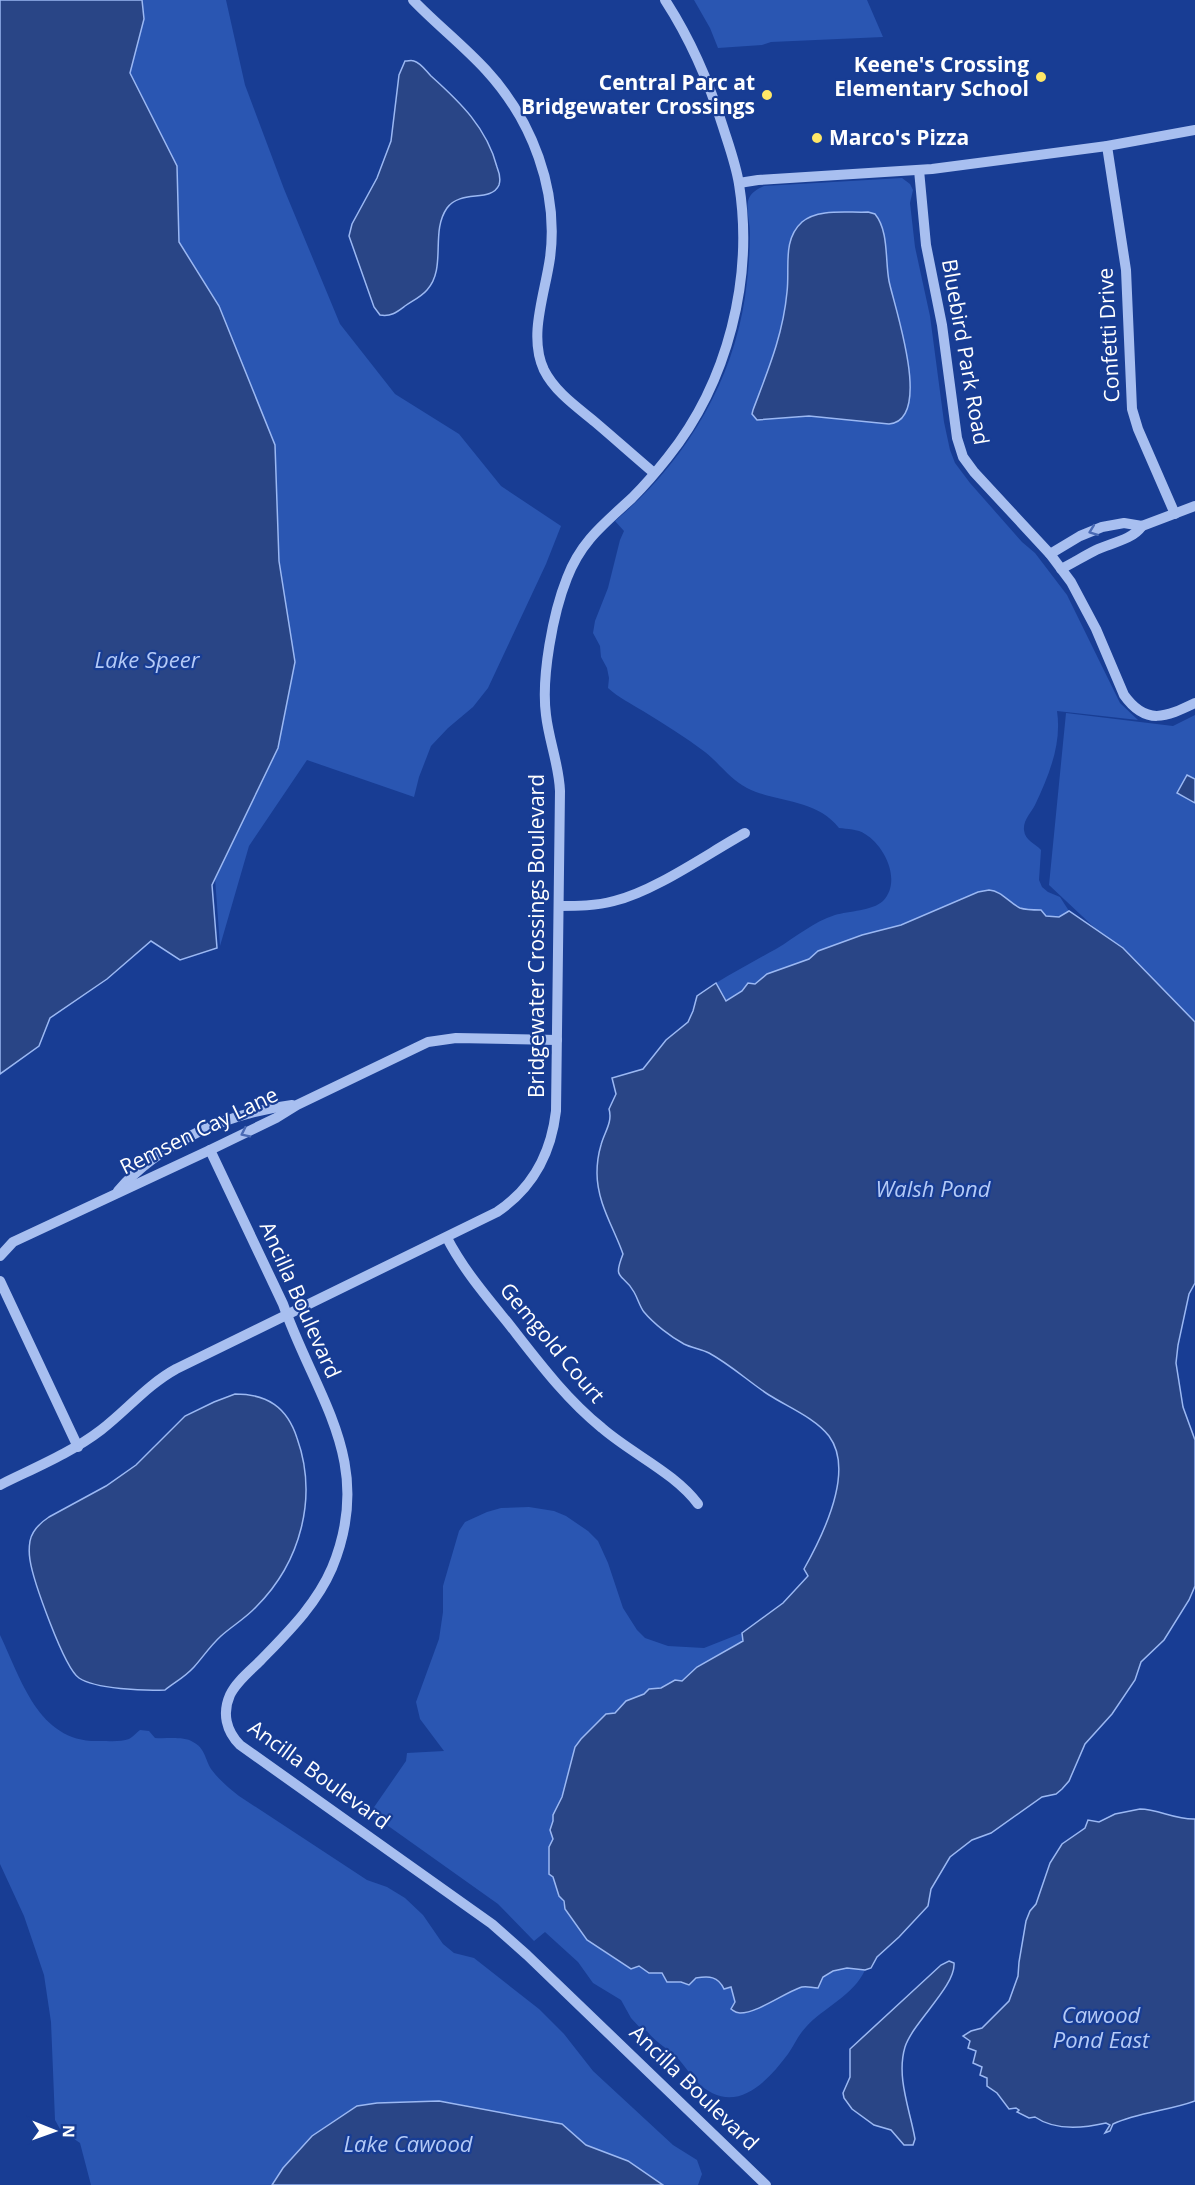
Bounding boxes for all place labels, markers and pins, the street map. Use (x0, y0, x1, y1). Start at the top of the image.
place label: Keene's Crossing Elementary School (834, 50, 1029, 102)
place label: Central Parc at Bridgewater Crossings (521, 68, 755, 120)
marker: Keene's Crossing Elementary School (1034, 70, 1048, 84)
marker: Central Parc at Bridgewater Crossings (760, 88, 774, 102)
place label: Marco's Pizza (829, 123, 969, 151)
marker: Marco's Pizza (810, 131, 824, 145)

